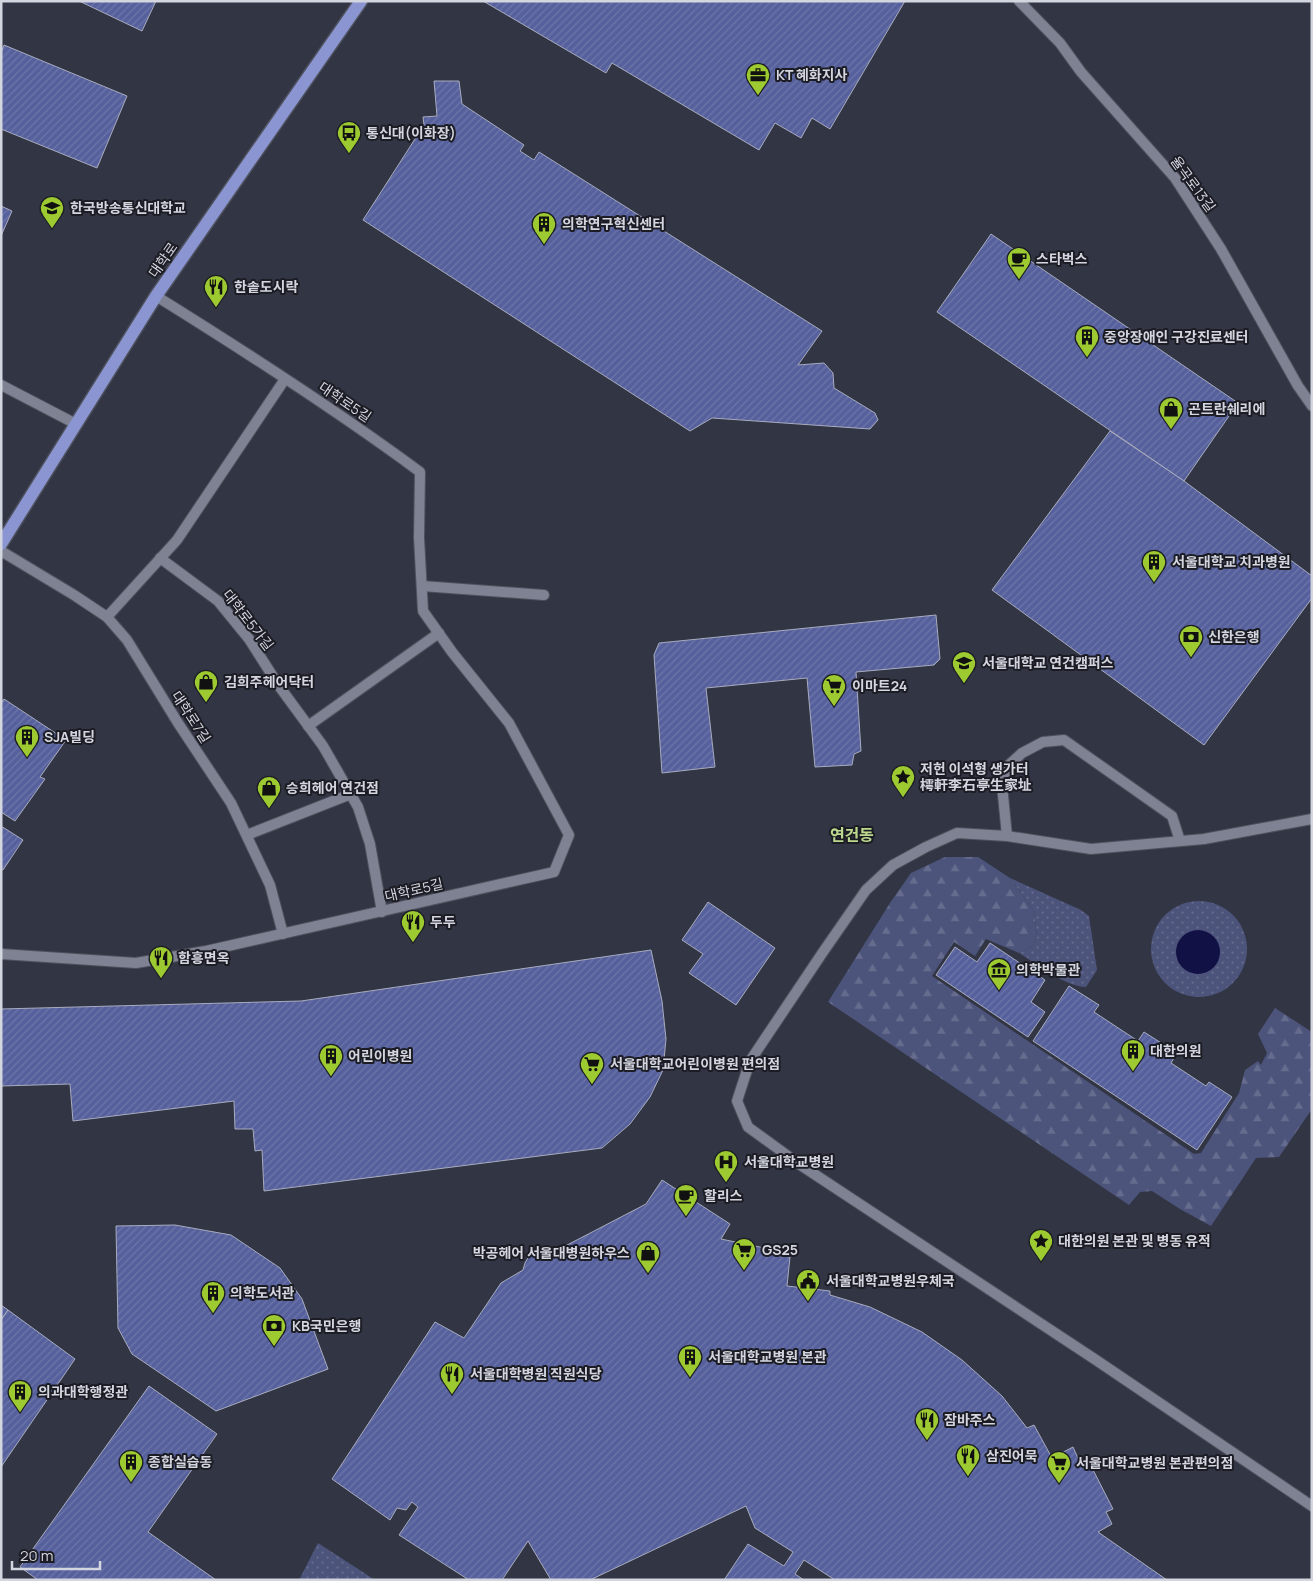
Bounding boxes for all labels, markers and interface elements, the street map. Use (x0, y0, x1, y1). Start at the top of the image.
office icon: KT 혜화지사 (745, 62, 771, 96)
place label: KT 혜화지사 (776, 65, 848, 84)
bus stop icon: 통신대(이화장) (336, 120, 362, 154)
place label: 통신대(이화장) (366, 123, 456, 142)
street label: 율곡로13길 (1167, 152, 1220, 215)
school or university icon: 한국방송통신대학교 (39, 195, 65, 229)
place label: 한국방송통신대학교 (70, 198, 186, 217)
building icon: 의학연구혁신센터 (531, 211, 557, 245)
place label: 의학연구혁신센터 (562, 214, 665, 233)
street label: 대학로 (144, 238, 182, 281)
cafe icon: 스타벅스 (1006, 246, 1032, 280)
place label: 스타벅스 (1036, 249, 1088, 268)
restaurant icon: 한솥도시락 (203, 274, 229, 308)
place label: 한솥도시락 (234, 277, 299, 296)
building icon: 중앙장애인 구강진료센터 (1074, 324, 1100, 358)
place label: 중앙장애인 구강진료센터 (1104, 327, 1248, 346)
street label: 대학로5길 (315, 377, 375, 426)
shop icon: 곤트란쉐리에 (1158, 396, 1184, 430)
place label: 곤트란쉐리에 (1188, 399, 1265, 418)
building icon: 서울대학교 치과병원 (1141, 549, 1167, 583)
place label: 서울대학교 치과병원 (1172, 552, 1291, 571)
street label: 대학로5가길 (219, 585, 278, 654)
bank icon: 신한은행 (1178, 624, 1204, 658)
place label: 신한은행 (1208, 627, 1260, 646)
school or university icon: 서울대학교 연건캠퍼스 (951, 650, 977, 684)
place label: 서울대학교 연건캠퍼스 (982, 653, 1114, 672)
shop icon: 김희주헤어닥터 (193, 669, 219, 703)
place label: 김희주헤어닥터 (224, 672, 314, 691)
supermarket icon: 이마트24 (821, 673, 847, 707)
place label: 이마트24 (852, 676, 907, 695)
street label: 대학로7길 (168, 687, 215, 746)
building icon: SJA빌딩 (14, 724, 40, 758)
place label: SJA빌딩 (44, 727, 95, 746)
place label: 저헌 이석형 생가터 樗軒李石亭生家址 (920, 759, 1032, 794)
place icon: 저헌 이석형 생가터 樗軒李石亭生家址 (890, 764, 916, 798)
shop icon: 승희헤어 연건점 (256, 775, 282, 809)
place label: 승희헤어 연건점 (286, 778, 379, 797)
district label: 연건동 (830, 824, 874, 846)
street label: 대학로5길 (383, 874, 445, 905)
restaurant icon: 두두 (400, 909, 426, 943)
place label: 두두 (430, 912, 456, 931)
restaurant icon: 함흥면옥 (148, 945, 174, 979)
place label: 함흥면옥 (178, 948, 230, 967)
museum icon: 의학박물관 (986, 957, 1012, 991)
place label: 의학박물관 (1016, 960, 1081, 979)
building icon: 대한의원 (1120, 1038, 1146, 1072)
place label: 대한의원 (1150, 1041, 1202, 1060)
building icon: 어린이병원 (318, 1043, 344, 1077)
place label: 어린이병원 (348, 1046, 412, 1065)
supermarket icon: 서울대학교어린이병원 편의점 (579, 1051, 605, 1085)
place label: 서울대학교어린이병원 편의점 (610, 1054, 780, 1073)
hospital icon: 서울대학교병원 (713, 1149, 739, 1183)
place label: 서울대학교병원 (744, 1152, 834, 1171)
cafe icon: 할리스 (673, 1183, 699, 1217)
place label: 할리스 (704, 1186, 743, 1205)
place icon: 대한의원 본관 및 병동 유적 (1028, 1228, 1054, 1262)
place label: 대한의원 본관 및 병동 유적 (1058, 1231, 1211, 1250)
supermarket icon: GS25 (731, 1237, 757, 1271)
shop icon: 박공헤어 서울대병원하우스 (635, 1240, 661, 1274)
place label: GS25 (762, 1240, 798, 1259)
place label: 박공헤어 서울대병원하우스 (473, 1243, 630, 1262)
public building icon: 서울대학교병원우체국 (795, 1268, 821, 1302)
place label: 서울대학교병원우체국 (826, 1271, 955, 1290)
building icon: 의학도서관 (200, 1280, 226, 1314)
place label: 의학도서관 (230, 1283, 295, 1302)
bank icon: KB국민은행 (261, 1313, 287, 1347)
place label: KB국민은행 (292, 1316, 361, 1335)
building icon: 서울대학교병원 본관 (677, 1344, 703, 1378)
place label: 서울대학교병원 본관 (708, 1347, 827, 1366)
restaurant icon: 서울대학병원 직원식당 (439, 1361, 465, 1395)
place label: 서울대학병원 직원식당 (470, 1364, 602, 1383)
building icon: 의과대학행정관 (7, 1379, 33, 1413)
place label: 의과대학행정관 (38, 1382, 128, 1401)
restaurant icon: 잠바주스 (914, 1407, 940, 1441)
place label: 잠바주스 (944, 1410, 996, 1429)
restaurant icon: 삼진어묵 (955, 1443, 981, 1477)
place label: 삼진어묵 (986, 1446, 1038, 1465)
building icon: 종합실습동 (118, 1449, 144, 1483)
supermarket icon: 서울대학교병원 본관편의점 (1046, 1450, 1072, 1484)
place label: 종합실습동 (148, 1452, 213, 1471)
place label: 서울대학교병원 본관편의점 (1076, 1453, 1233, 1472)
scale bar (12, 1538, 100, 1570)
text: 20 m (20, 1545, 53, 1566)

